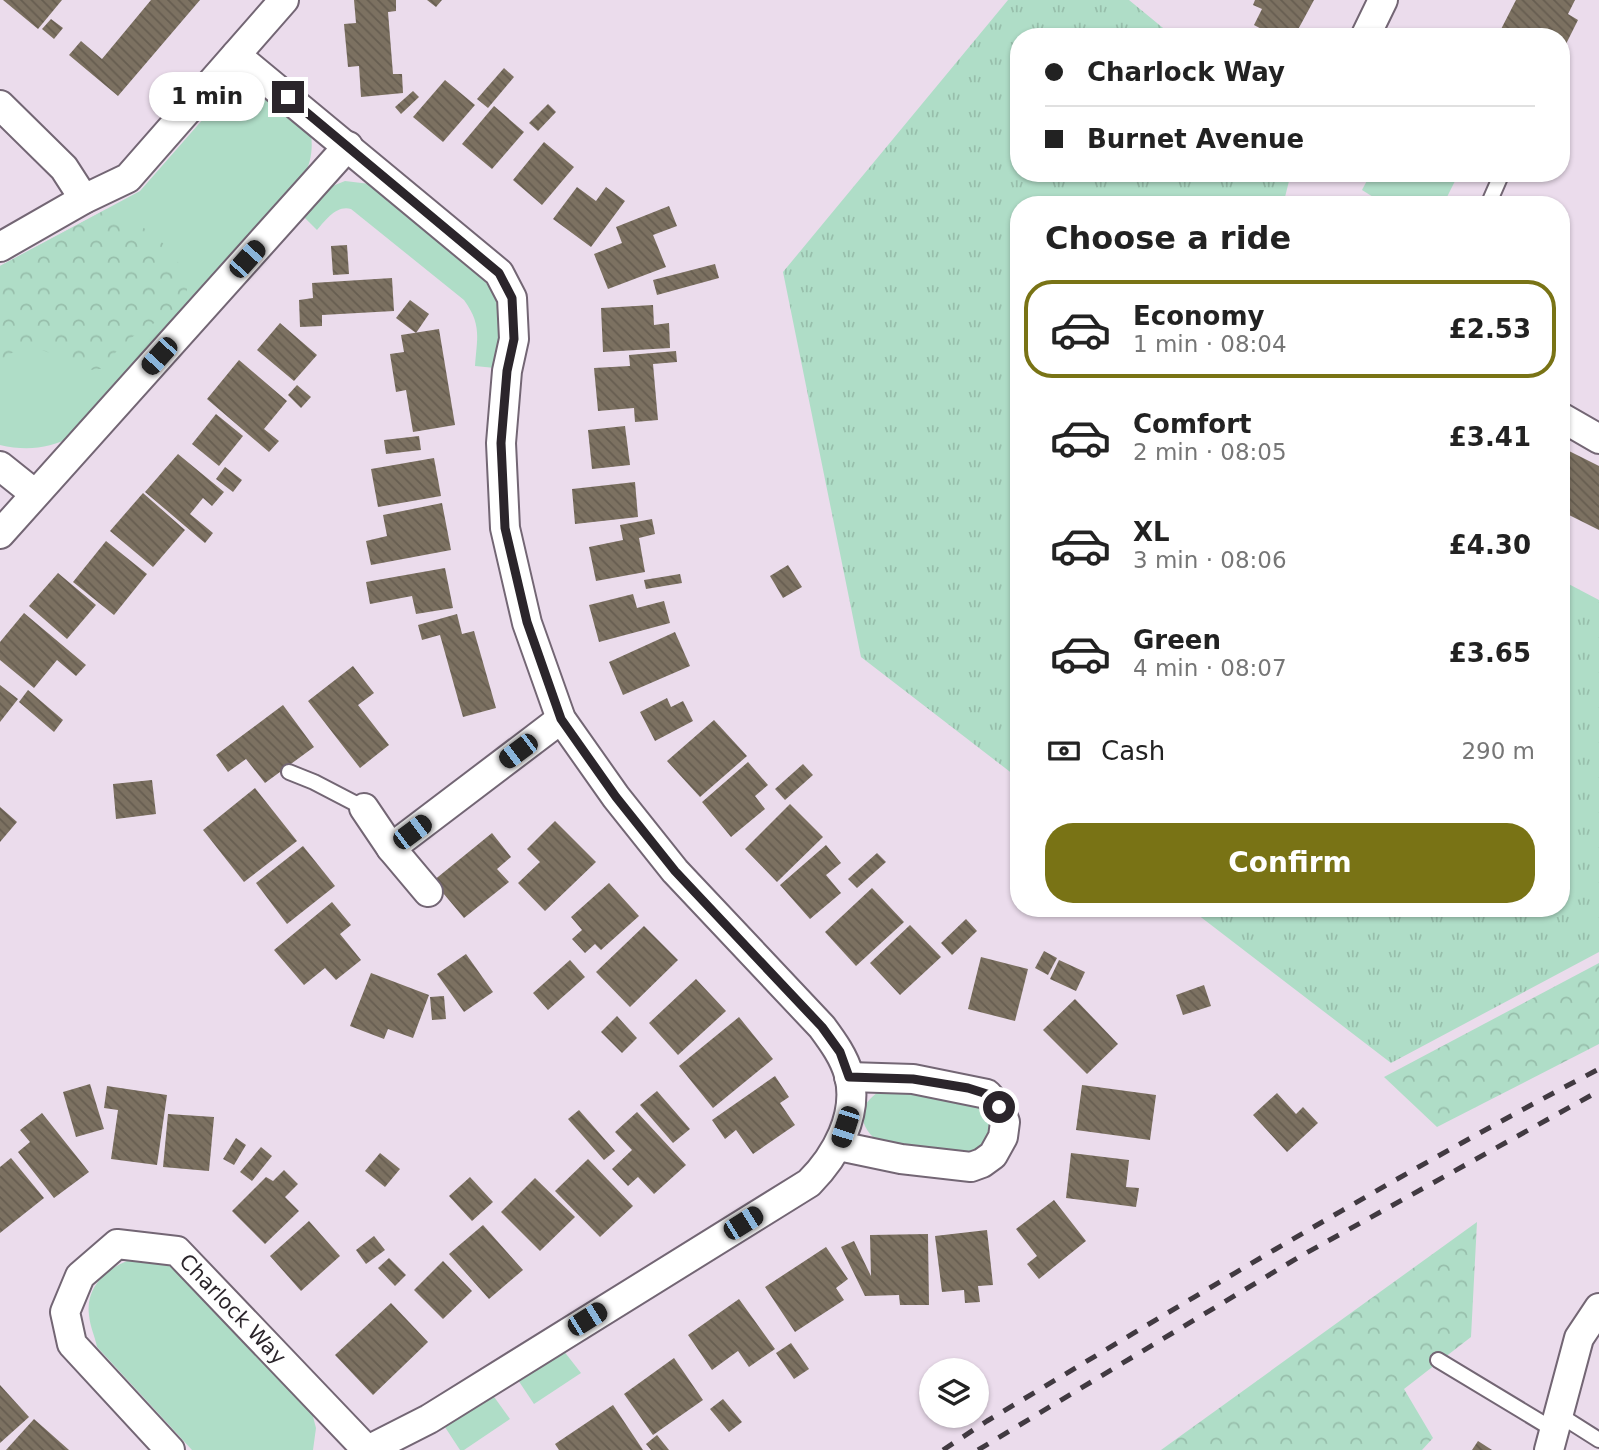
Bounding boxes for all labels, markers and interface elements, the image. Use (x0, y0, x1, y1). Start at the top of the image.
text: Charlock Way (1087, 57, 1285, 87)
callout: 1 min (148, 72, 264, 122)
route end (272, 81, 304, 113)
text: 1 min (171, 83, 243, 109)
text: Burnet Avenue (1087, 124, 1304, 154)
text: Choose a ride (1045, 219, 1291, 257)
car (226, 236, 269, 282)
icon: car (1049, 298, 1112, 361)
text: Economy (1133, 301, 1264, 331)
text: £2.53 (1449, 314, 1531, 344)
text: 1 min · 08:04 (1133, 331, 1287, 357)
car (138, 333, 181, 379)
icon: car (1049, 406, 1112, 469)
text: Comfort (1133, 409, 1251, 439)
text: £3.41 (1449, 422, 1531, 452)
text: 2 min · 08:05 (1133, 439, 1287, 465)
icon: car (1049, 514, 1112, 577)
text: XL (1133, 517, 1170, 547)
text: £4.30 (1449, 530, 1531, 560)
text: 3 min · 08:06 (1133, 547, 1287, 573)
icon: car (1049, 622, 1112, 685)
text: Green (1133, 625, 1221, 655)
text: £3.65 (1449, 638, 1531, 668)
text: 4 min · 08:07 (1133, 655, 1287, 681)
car (495, 730, 542, 772)
icon: cash (1045, 732, 1083, 770)
text: Cash (1101, 736, 1165, 766)
text: 290 m (1461, 738, 1535, 764)
car (389, 811, 436, 853)
button: Confirm (1045, 823, 1535, 903)
route start (983, 1091, 1015, 1123)
car (829, 1104, 862, 1150)
car (720, 1203, 767, 1243)
street label: Charlock Way (174, 1249, 291, 1369)
car (564, 1299, 611, 1339)
map controls (919, 1358, 989, 1428)
button: layers (919, 1358, 989, 1428)

